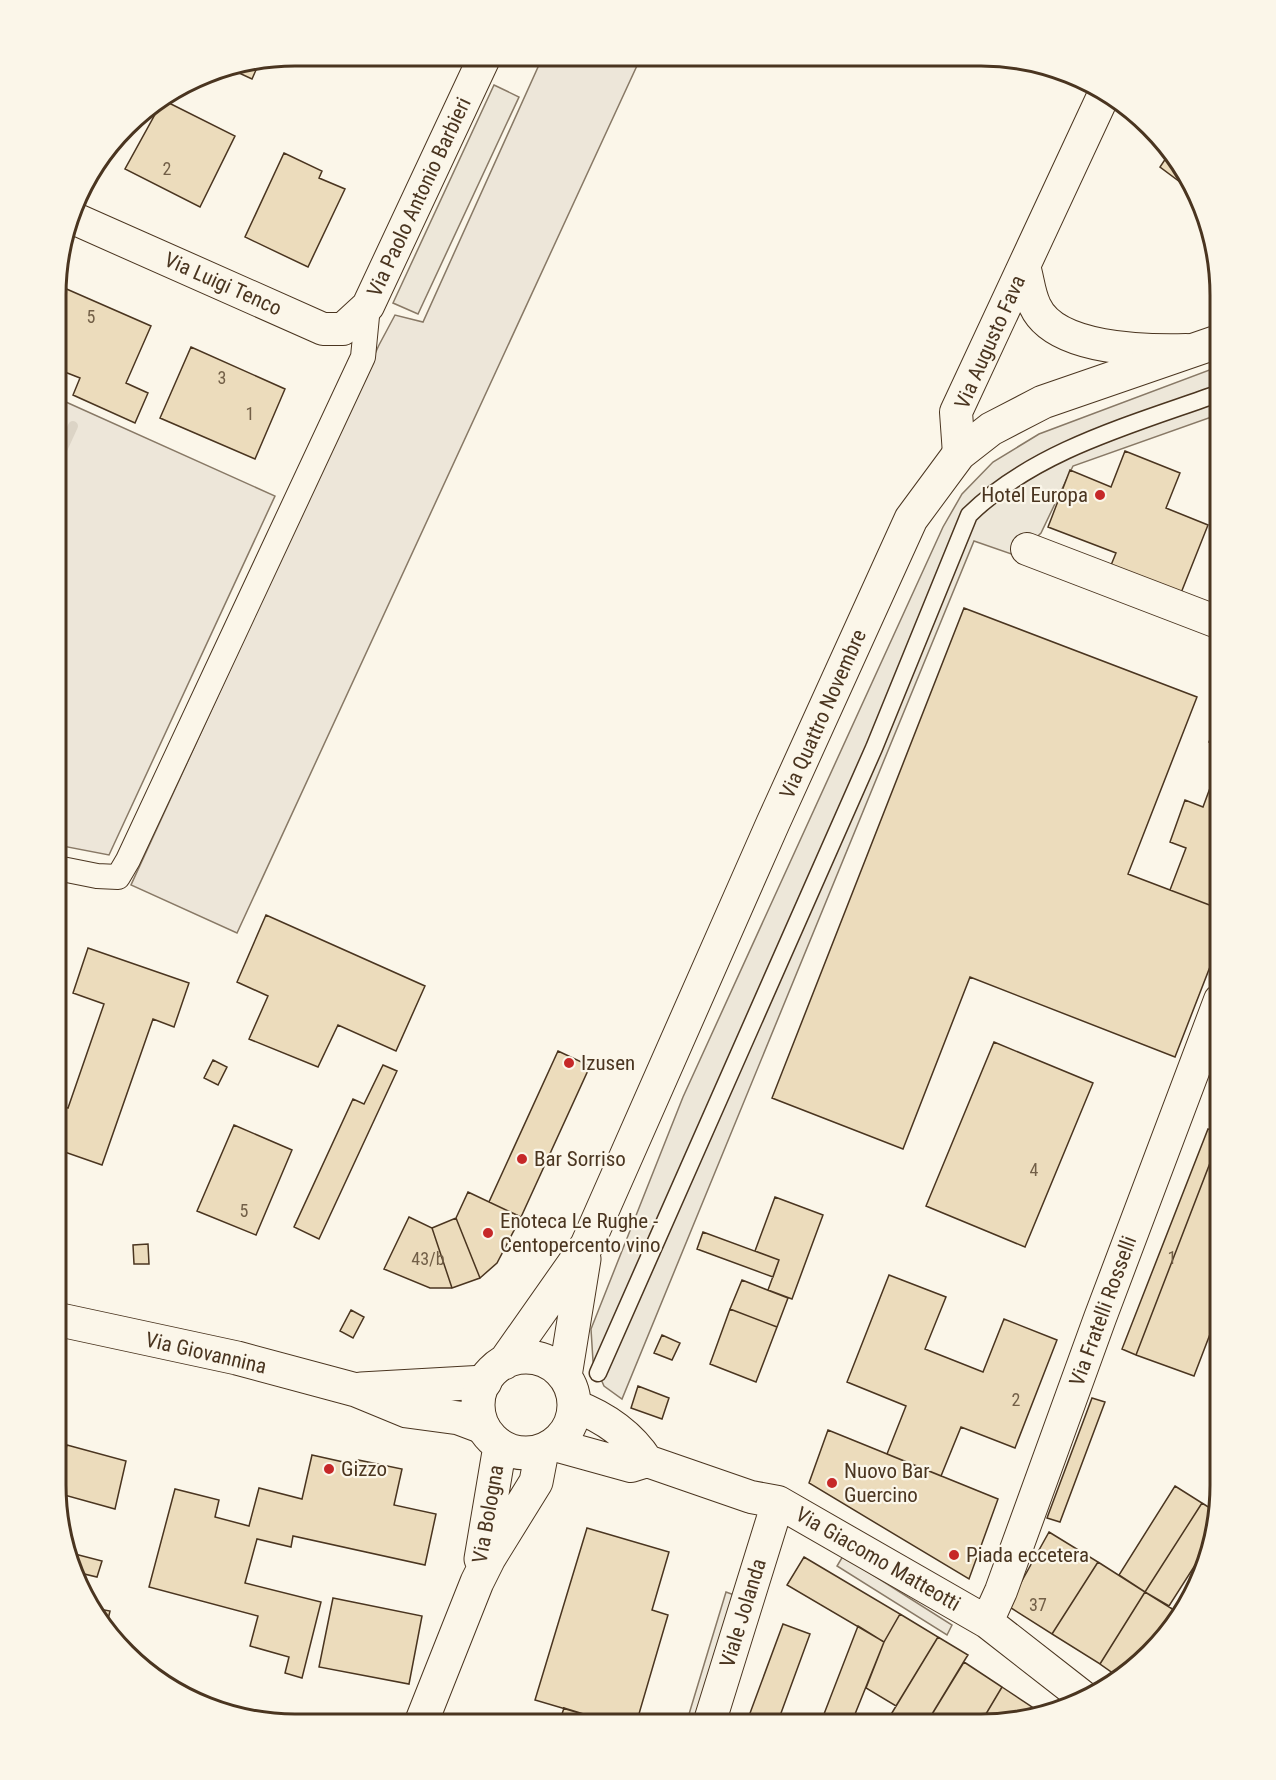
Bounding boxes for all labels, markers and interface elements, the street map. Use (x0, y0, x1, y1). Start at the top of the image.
street label: Via Paolo Antonio Barbieri (362, 94, 476, 300)
house number: 2 (163, 158, 172, 179)
street label: Via Luigi Tenco (161, 247, 285, 321)
street label: Via Augusto Fava (950, 272, 1030, 412)
house number: 5 (87, 306, 96, 327)
house number: 3 (218, 367, 226, 388)
house number: 1 (246, 403, 254, 424)
place label: Hotel Europa (981, 483, 1088, 507)
marker: Hotel Europa (1093, 488, 1107, 502)
street label: Via Quattro Novembre (775, 626, 871, 802)
place label: Izusen (581, 1051, 635, 1075)
marker: Izusen (562, 1056, 576, 1070)
place label: Bar Sorriso (534, 1147, 626, 1171)
marker: Bar Sorriso (515, 1152, 529, 1166)
house number: 4 (1030, 1159, 1039, 1180)
house number: 5 (240, 1200, 249, 1221)
place label: Enoteca Le Rughe - Centopercento vino (500, 1209, 660, 1257)
marker: Enoteca Le Rughe - Centopercento vino (481, 1226, 495, 1240)
street label: Via Fratelli Rosselli (1065, 1233, 1141, 1389)
house number: 1 (1168, 1247, 1176, 1268)
house number: 43/b (411, 1248, 445, 1269)
street label: Via Giovannina (143, 1327, 269, 1379)
house number: 2 (1012, 1389, 1021, 1410)
place label: Gizzo (341, 1457, 387, 1481)
place label: Nuovo Bar Guercino (844, 1459, 930, 1507)
marker: Gizzo (322, 1462, 336, 1476)
street label: Via Bologna (468, 1463, 508, 1565)
marker: Nuovo Bar Guercino (825, 1476, 839, 1490)
street label: Via Giacomo Matteotti (791, 1502, 965, 1616)
place label: Piada eccetera (966, 1543, 1089, 1567)
marker: Piada eccetera (947, 1548, 961, 1562)
street label: Viale Jolanda (715, 1556, 771, 1670)
house number: 37 (1029, 1594, 1047, 1615)

